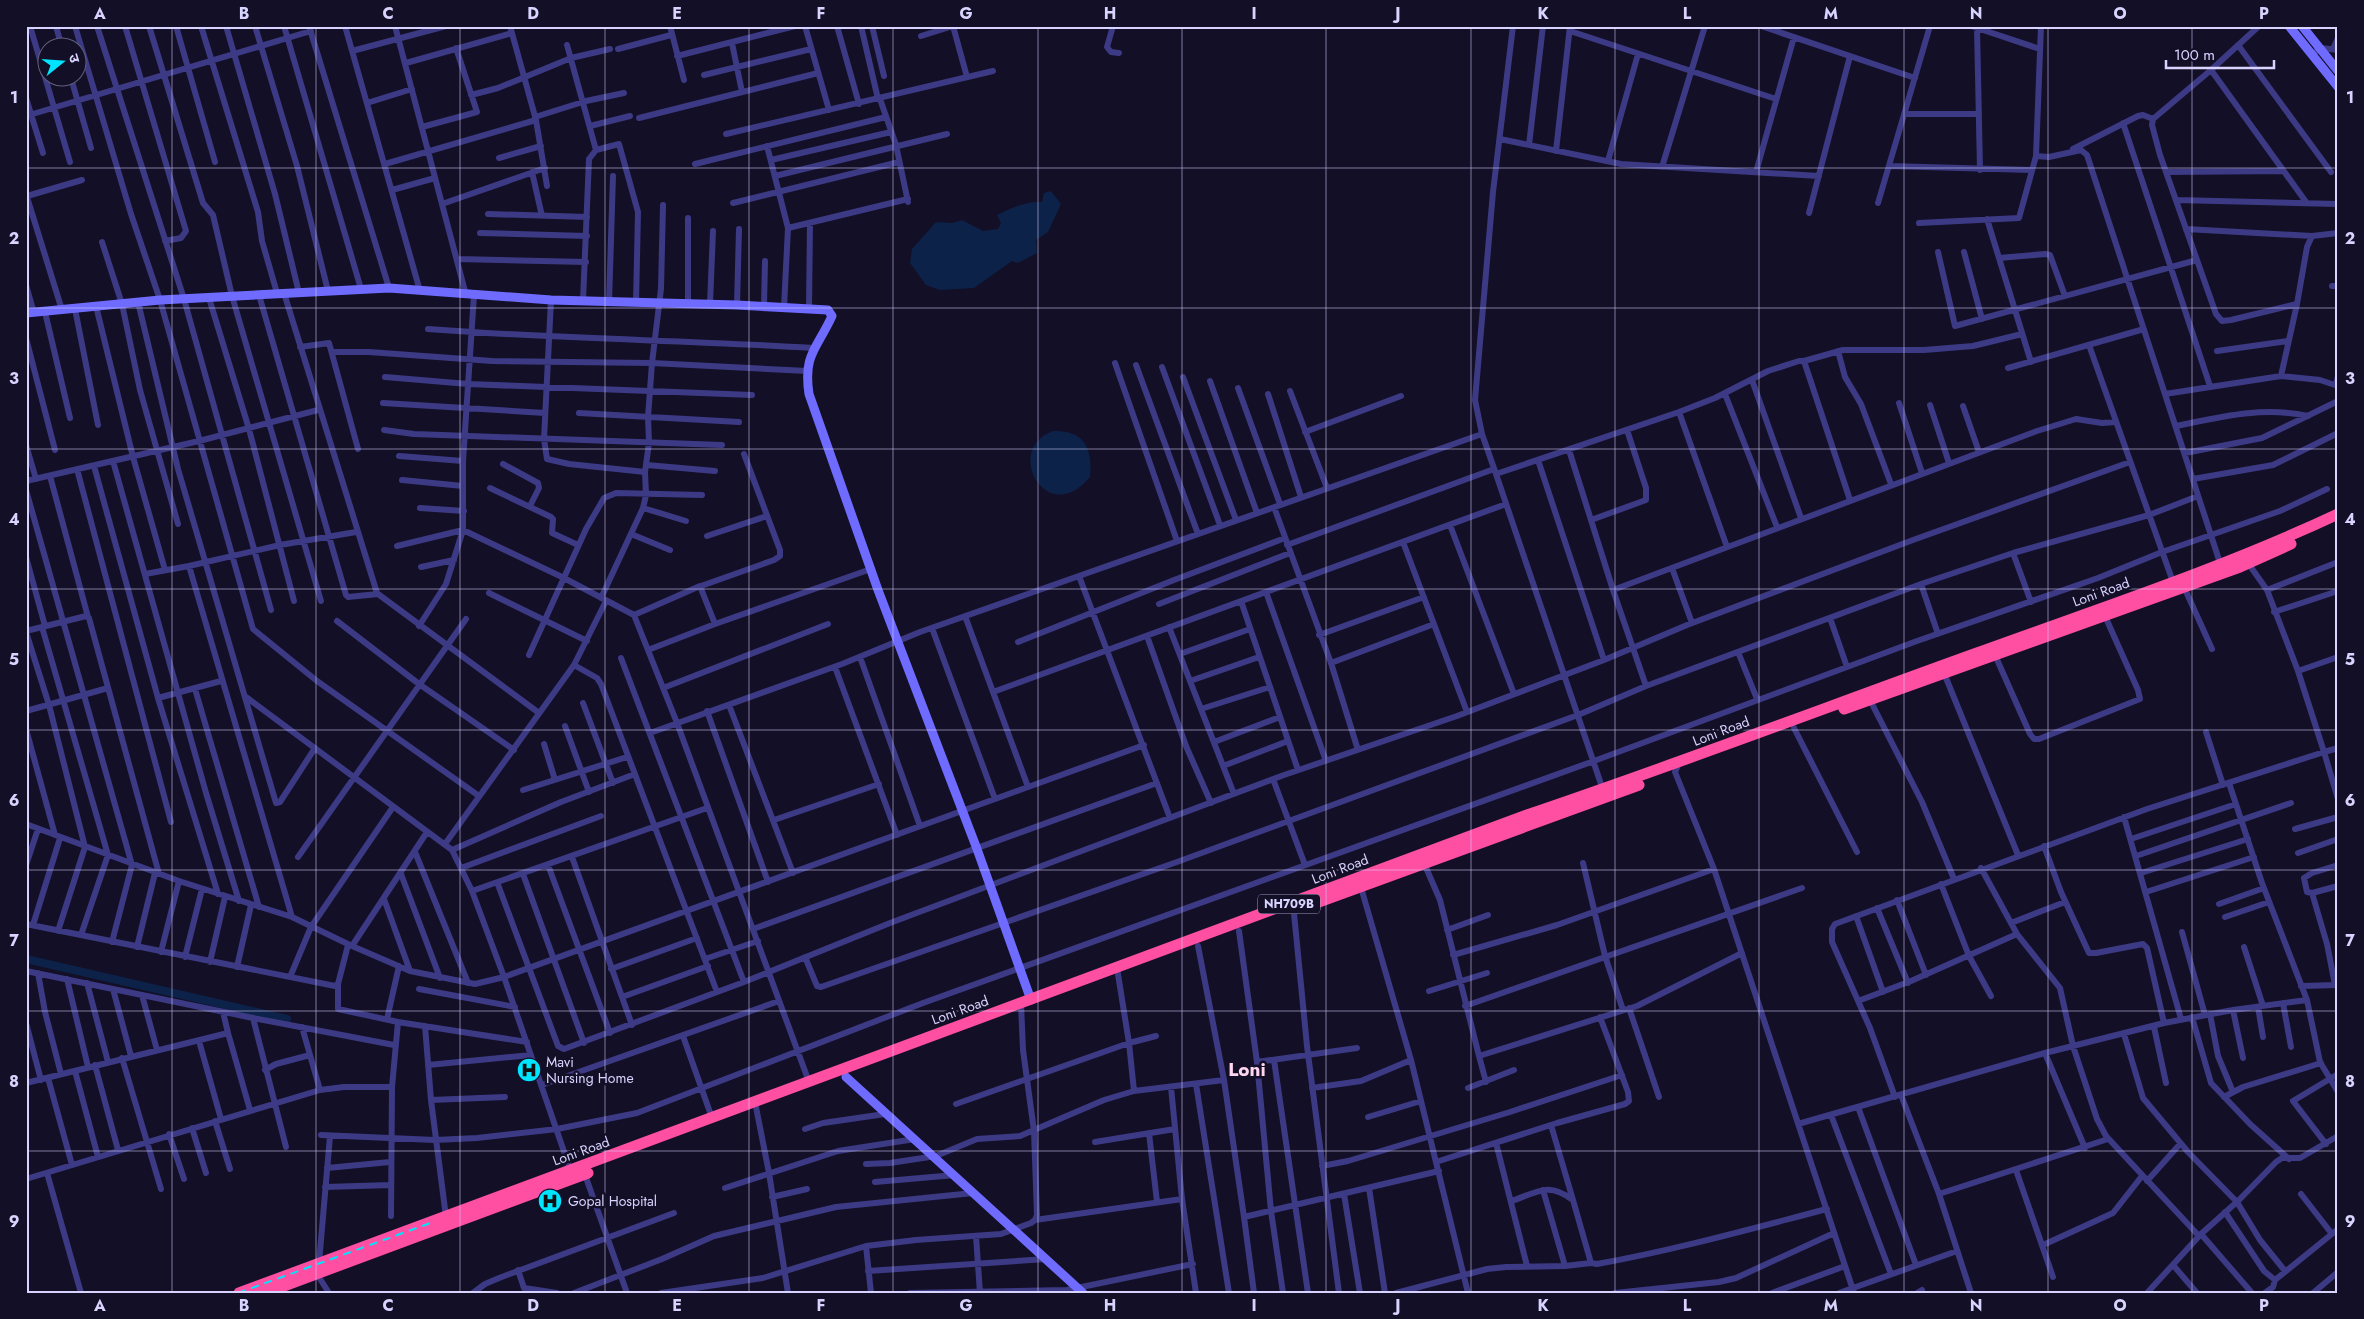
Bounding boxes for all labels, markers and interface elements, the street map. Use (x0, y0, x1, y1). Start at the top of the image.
text: A (93, 2, 106, 25)
text: B (239, 2, 249, 25)
text: C (382, 2, 394, 25)
text: D (527, 2, 539, 25)
text: E (672, 2, 682, 25)
text: F (817, 2, 825, 25)
text: G (959, 2, 973, 25)
text: H (1104, 2, 1116, 25)
text: I (1251, 2, 1257, 25)
text: J (1392, 2, 1401, 25)
text: K (1537, 2, 1549, 25)
text: L (1683, 2, 1692, 25)
text: M (1824, 2, 1838, 25)
text: N (1970, 2, 1982, 25)
text: O (2113, 2, 2127, 25)
text: P (2259, 2, 2269, 25)
north arrow (38, 38, 88, 88)
scale bar (2166, 38, 2274, 70)
text: 100 m (2174, 44, 2215, 66)
text: उ (64, 51, 85, 66)
text: 1 (10, 86, 18, 109)
text: 1 (2346, 86, 2354, 109)
text: 2 (9, 227, 19, 250)
text: 2 (2345, 227, 2355, 250)
text: 3 (9, 367, 19, 390)
text: 3 (2345, 367, 2355, 390)
text: 4 (8, 508, 20, 531)
text: 4 (2344, 508, 2356, 531)
street label: Loni Road (2070, 572, 2132, 612)
text: 5 (9, 648, 19, 671)
text: 5 (2345, 648, 2355, 671)
street label: Loni Road (1690, 711, 1752, 751)
text: 6 (9, 789, 19, 812)
text: 6 (2345, 789, 2355, 812)
street label: Loni Road (1309, 849, 1371, 889)
road number: NH709B (1258, 894, 1320, 914)
text: 7 (9, 929, 19, 952)
text: 7 (2345, 929, 2355, 952)
street label: Loni Road (929, 990, 991, 1030)
place label: Mavi Nursing Home (546, 1052, 634, 1088)
district label: Loni (1228, 1056, 1266, 1083)
hospital icon: Mavi Nursing Home (516, 1057, 542, 1083)
text: 8 (9, 1070, 19, 1093)
text: 8 (2345, 1070, 2355, 1093)
street label: Loni Road (550, 1131, 612, 1171)
hospital icon: Gopal Hospital (537, 1188, 563, 1214)
place label: Gopal Hospital (568, 1191, 657, 1211)
text: 9 (9, 1210, 19, 1233)
text: 9 (2345, 1210, 2355, 1233)
text: A (93, 1294, 106, 1317)
text: B (239, 1294, 249, 1317)
text: C (382, 1294, 394, 1317)
text: D (527, 1294, 539, 1317)
text: E (672, 1294, 682, 1317)
text: F (817, 1294, 825, 1317)
text: G (959, 1294, 973, 1317)
text: H (1104, 1294, 1116, 1317)
text: I (1251, 1294, 1257, 1317)
text: J (1392, 1294, 1401, 1317)
text: K (1537, 1294, 1549, 1317)
text: L (1683, 1294, 1692, 1317)
text: M (1824, 1294, 1838, 1317)
text: N (1970, 1294, 1982, 1317)
text: O (2113, 1294, 2127, 1317)
text: P (2259, 1294, 2269, 1317)

